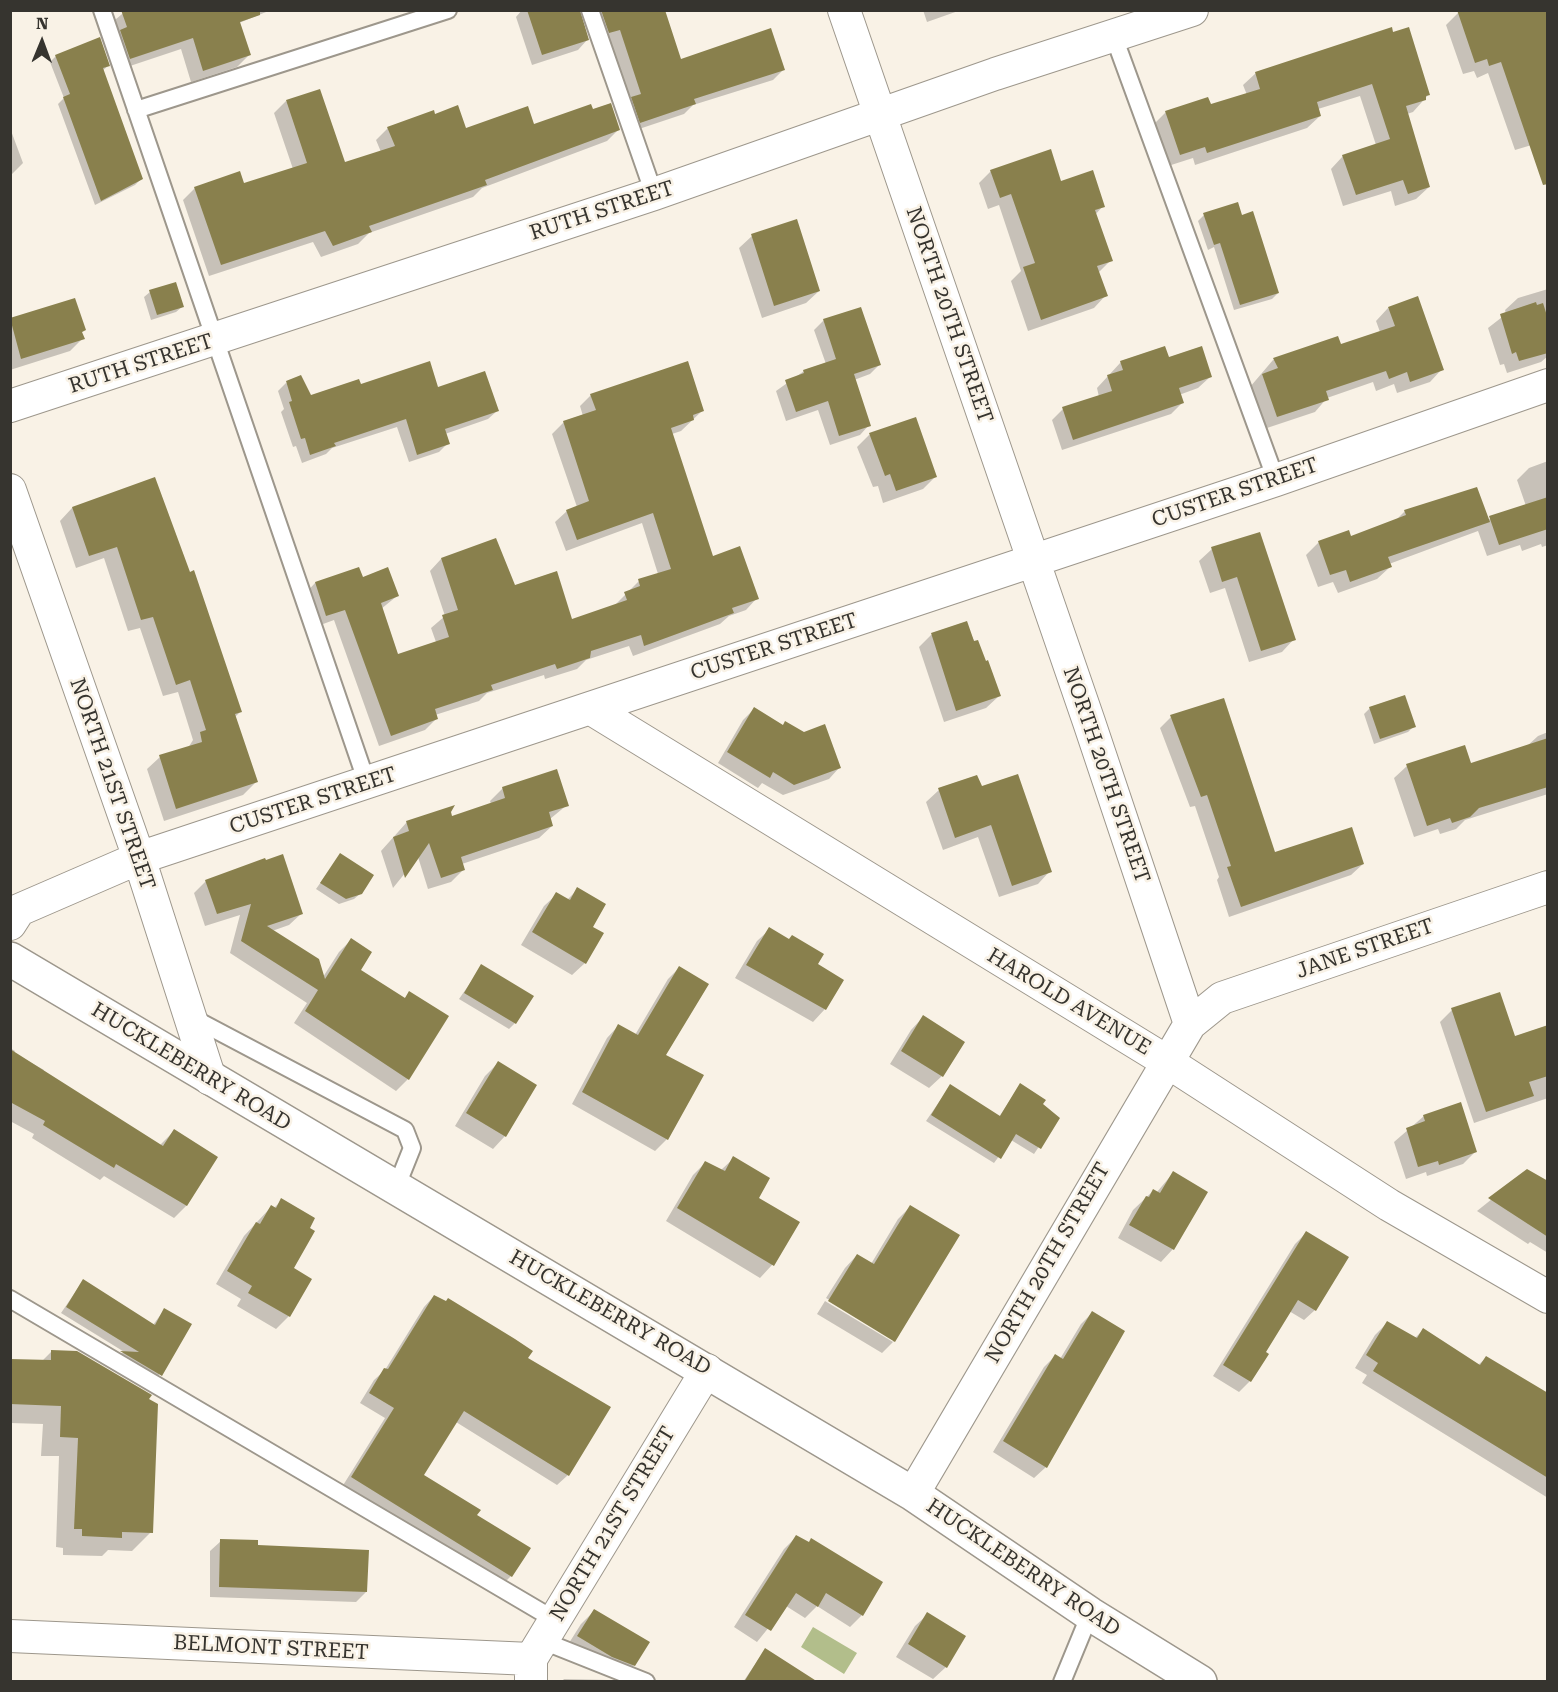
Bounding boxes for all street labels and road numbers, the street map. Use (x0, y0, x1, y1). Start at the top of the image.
street label: RUTH STREET (527, 176, 677, 246)
street label: NORTH 20TH STREET (900, 204, 998, 426)
street label: RUTH STREET (66, 329, 216, 399)
street label: CUSTER STREET (1149, 453, 1321, 533)
street label: CUSTER STREET (687, 608, 861, 686)
street label: NORTH 20TH STREET (1057, 664, 1155, 886)
street label: NORTH 21ST STREET (64, 675, 160, 893)
street label: CUSTER STREET (226, 762, 400, 840)
street label: JANE STREET (1293, 914, 1437, 984)
street label: HAROLD AVENUE (983, 943, 1155, 1061)
street label: HUCKLEBERRY ROAD (87, 997, 295, 1137)
street label: NORTH 20TH STREET (980, 1158, 1116, 1368)
street label: HUCKLEBERRY ROAD (505, 1245, 715, 1381)
street label: NORTH 21ST STREET (545, 1422, 681, 1626)
street label: HUCKLEBERRY ROAD (921, 1494, 1125, 1642)
street label: BELMONT STREET (173, 1630, 369, 1666)

